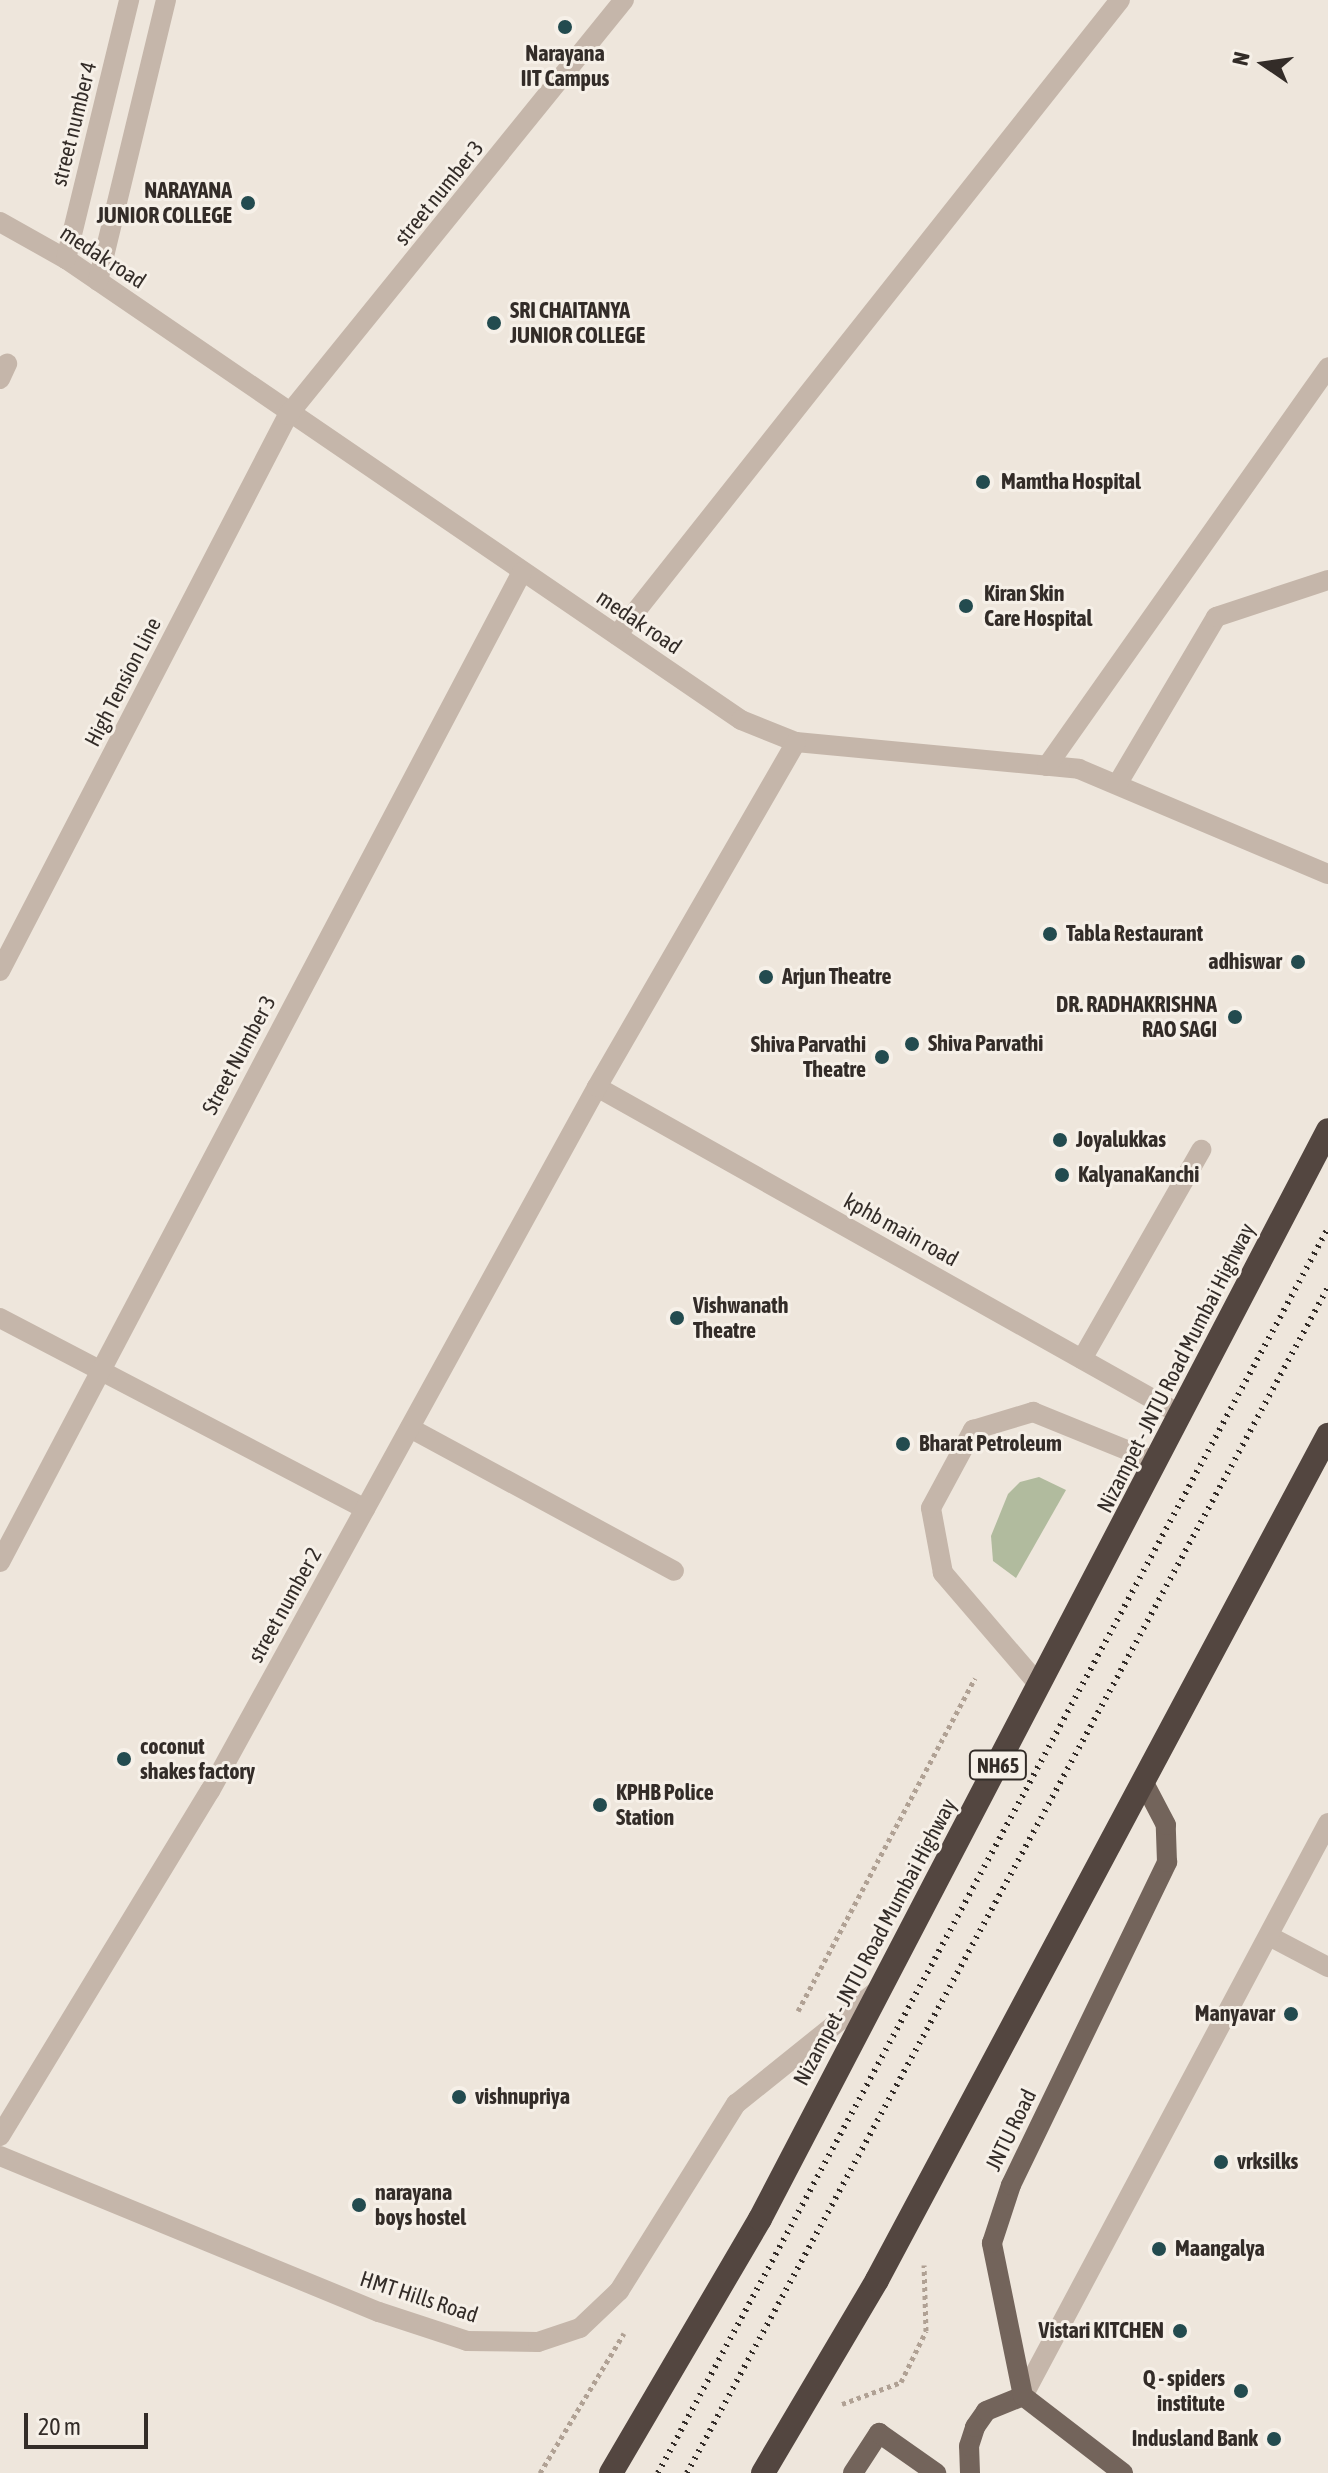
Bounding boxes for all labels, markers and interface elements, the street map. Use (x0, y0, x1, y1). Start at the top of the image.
marker: Narayana IIT Campus (556, 18, 574, 36)
north arrow (1224, 24, 1304, 104)
place label: Narayana IIT Campus (521, 40, 609, 92)
text: N (1226, 49, 1255, 68)
street label: street number 4 (46, 59, 102, 189)
street label: street number 3 (389, 135, 489, 251)
place label: NARAYANA JUNIOR COLLEGE (97, 177, 232, 228)
marker: NARAYANA JUNIOR COLLEGE (239, 194, 257, 212)
street label: medak road (55, 220, 151, 294)
place label: SRI CHAITANYA JUNIOR COLLEGE (510, 297, 645, 348)
marker: SRI CHAITANYA JUNIOR COLLEGE (485, 314, 503, 332)
place label: Mamtha Hospital (1001, 469, 1141, 495)
marker: Mamtha Hospital (972, 471, 994, 493)
place label: Kiran Skin Care Hospital (984, 580, 1092, 632)
street label: medak road (592, 584, 686, 660)
marker: Kiran Skin Care Hospital (955, 595, 977, 617)
street label: High Tension Line (79, 613, 167, 751)
place label: Tabla Restaurant (1066, 921, 1203, 947)
marker: Tabla Restaurant (1041, 925, 1059, 943)
place label: adhiswar (1208, 949, 1282, 975)
marker: adhiswar (1289, 953, 1307, 971)
place label: Arjun Theatre (782, 964, 892, 990)
marker: Arjun Theatre (757, 968, 775, 986)
street label: Street Number 3 (197, 991, 281, 1119)
place label: DR. RADHAKRISHNA RAO SAGI (1056, 991, 1217, 1042)
marker: DR. RADHAKRISHNA RAO SAGI (1224, 1006, 1246, 1028)
place label: Shiva Parvathi Theatre (751, 1031, 866, 1082)
place label: Shiva Parvathi (928, 1031, 1043, 1057)
marker: Shiva Parvathi (903, 1035, 921, 1053)
marker: Shiva Parvathi Theatre (873, 1048, 891, 1066)
place label: Joyalukkas (1076, 1127, 1166, 1153)
marker: Joyalukkas (1051, 1131, 1069, 1149)
place label: KalyanaKanchi (1078, 1162, 1199, 1188)
marker: KalyanaKanchi (1053, 1166, 1071, 1184)
street label: kphb main road (839, 1188, 963, 1272)
street label: Nizampet - JNTU Road Mumbai Highway (1091, 1219, 1261, 1517)
place label: Vishwanath Theatre (693, 1292, 788, 1344)
marker: Vishwanath Theatre (668, 1309, 686, 1327)
place label: Bharat Petroleum (919, 1431, 1062, 1457)
marker: Bharat Petroleum (894, 1435, 912, 1453)
street label: street number 2 (243, 1543, 327, 1667)
place label: coconut shakes factory (140, 1733, 255, 1784)
road number: NH65 (968, 1749, 1028, 1781)
marker: coconut shakes factory (115, 1750, 133, 1768)
place label: KPHB Police Station (616, 1779, 714, 1830)
street label: Nizampet - JNTU Road Mumbai Highway (788, 1794, 962, 2090)
marker: KPHB Police Station (591, 1796, 609, 1814)
place label: Manyavar (1195, 2001, 1275, 2027)
marker: Manyavar (1282, 2005, 1300, 2023)
place label: vishnupriya (475, 2084, 570, 2110)
street label: JNTU Road (980, 2085, 1042, 2175)
marker: vishnupriya (450, 2088, 468, 2106)
place label: vrksilks (1237, 2149, 1298, 2175)
marker: vrksilks (1212, 2153, 1230, 2171)
place label: narayana boys hostel (375, 2179, 466, 2230)
marker: narayana boys hostel (350, 2196, 368, 2214)
place label: Maangalya (1175, 2236, 1265, 2262)
marker: Maangalya (1150, 2240, 1168, 2258)
street label: HMT Hills Road (357, 2266, 481, 2328)
place label: Vistari KITCHEN (1039, 2318, 1164, 2344)
marker: Vistari KITCHEN (1171, 2322, 1189, 2340)
place label: Q - spiders institute (1143, 2365, 1225, 2416)
marker: Q - spiders institute (1232, 2382, 1250, 2400)
scale bar (28, 2397, 152, 2447)
text: 20 m (38, 2413, 81, 2440)
place label: Indusland Bank (1132, 2426, 1258, 2452)
marker: Indusland Bank (1265, 2430, 1283, 2448)

